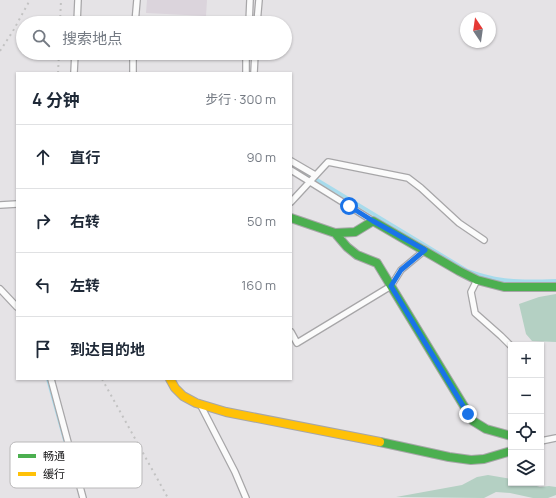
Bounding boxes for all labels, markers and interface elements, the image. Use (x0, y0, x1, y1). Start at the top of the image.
north arrow (460, 12, 496, 48)
search box (16, 16, 292, 60)
icon: search (30, 27, 52, 49)
text: 搜索地点 (62, 28, 122, 49)
text: 4 分钟 (32, 88, 80, 111)
text: 步行 · 300 m (205, 90, 276, 108)
icon: ahead (32, 146, 54, 168)
text: 直行 (70, 147, 100, 168)
text: 90 m (246, 148, 276, 166)
route start (340, 197, 358, 215)
icon: right (32, 210, 54, 232)
text: 右转 (70, 211, 100, 232)
text: 50 m (247, 212, 276, 230)
icon: left (32, 274, 54, 296)
text: 左转 (70, 275, 100, 296)
text: 160 m (241, 276, 276, 294)
icon: arrive (32, 338, 54, 360)
text: 到达目的地 (70, 339, 145, 360)
map controls (508, 342, 544, 486)
button: + (508, 342, 544, 378)
button: − (508, 378, 544, 414)
route end (459, 405, 477, 423)
button: locate (508, 414, 544, 450)
legend (10, 442, 142, 488)
text: 畅通 (43, 448, 65, 463)
button: layers (508, 450, 544, 486)
text: 缓行 (43, 466, 65, 481)

